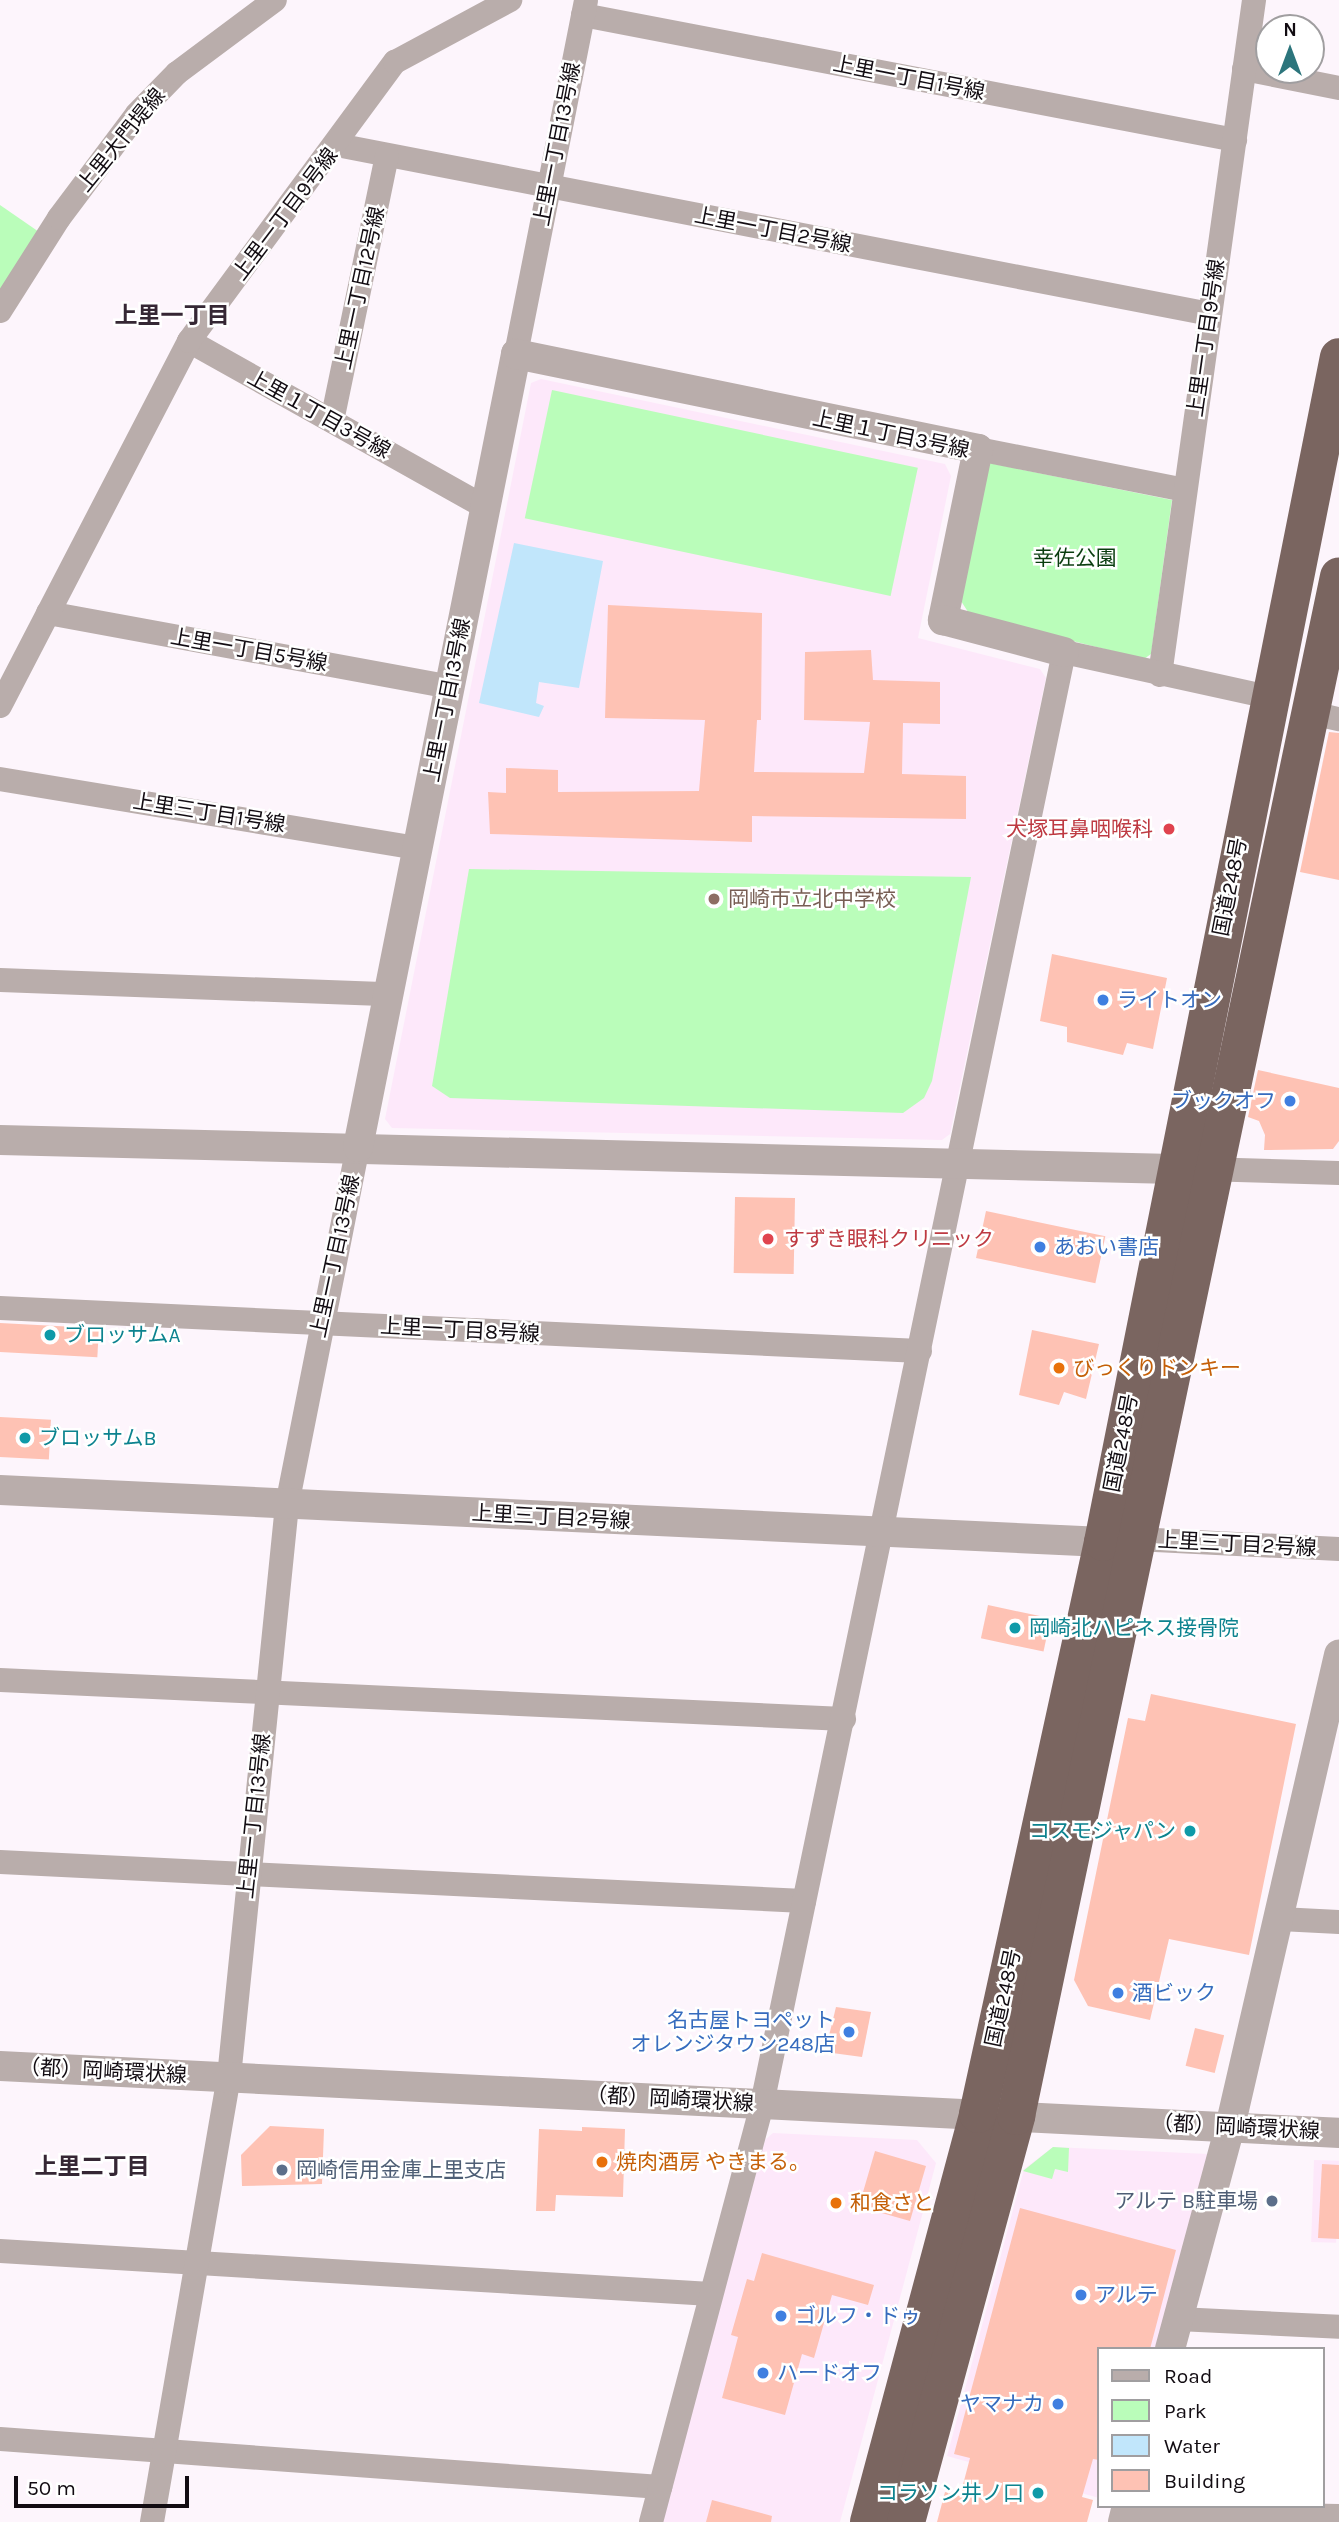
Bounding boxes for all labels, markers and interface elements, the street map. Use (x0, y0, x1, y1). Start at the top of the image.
north arrow (1255, 14, 1325, 84)
text: N (1283, 19, 1297, 41)
street label: 上里一丁目1号線 (831, 51, 987, 105)
street label: 上里一丁目13号線 (529, 60, 585, 228)
street label: 上里大門堤線 (72, 83, 170, 197)
street label: 上里一丁目9号線 (227, 143, 343, 285)
street label: 上里一丁目2号線 (692, 202, 854, 258)
street label: 上里一丁目12号線 (330, 204, 390, 372)
street label: 上里一丁目9号線 (1182, 257, 1230, 419)
district label: 上里一丁目 (115, 302, 229, 330)
street label: 上里１丁目3号線 (243, 364, 395, 464)
street label: 上里１丁目3号線 (810, 405, 972, 463)
park label: 幸佐公園 (1033, 545, 1117, 571)
street label: 上里一丁目13号線 (419, 616, 475, 784)
street label: 上里一丁目5号線 (169, 624, 329, 676)
street label: 上里三丁目1号線 (131, 789, 287, 837)
place label: 犬塚耳鼻咽喉科 (1006, 816, 1153, 842)
marker: 犬塚耳鼻咽喉科 (1159, 819, 1179, 839)
street label: 国道248号 (1208, 836, 1252, 938)
place label: 岡崎市立北中学校 (728, 886, 896, 912)
marker: 岡崎市立北中学校 (706, 891, 722, 907)
place label: ライトオン (1117, 987, 1222, 1013)
marker: ライトオン (1095, 992, 1111, 1008)
place label: ブックオフ (1171, 1088, 1276, 1114)
marker: ブックオフ (1282, 1093, 1298, 1109)
street label: 上里一丁目13号線 (305, 1172, 365, 1340)
place label: すずき眼科クリニック (784, 1226, 994, 1252)
marker: すずき眼科クリニック (758, 1229, 778, 1249)
place label: あおい書店 (1054, 1234, 1159, 1260)
marker: あおい書店 (1032, 1239, 1048, 1255)
street label: 上里一丁目8号線 (379, 1313, 541, 1347)
place label: ブロッサムA (64, 1322, 181, 1348)
marker: ブロッサムA (42, 1327, 58, 1343)
place label: びっくりドンキー (1073, 1355, 1241, 1381)
marker: びっくりドンキー (1051, 1360, 1067, 1376)
street label: 国道248号 (1099, 1392, 1143, 1494)
place label: ブロッサムB (39, 1425, 157, 1451)
marker: ブロッサムB (17, 1430, 33, 1446)
street label: 上里三丁目2号線 (471, 1500, 631, 1534)
street label: 上里三丁目2号線 (1157, 1527, 1317, 1561)
place label: 岡崎北ハピネス接骨院 (1029, 1615, 1239, 1641)
marker: 岡崎北ハピネス接骨院 (1007, 1620, 1023, 1636)
street label: 上里一丁目13号線 (233, 1732, 275, 1900)
place label: コスモジャパン (1029, 1818, 1176, 1844)
marker: コスモジャパン (1182, 1823, 1198, 1839)
street label: 国道248号 (980, 1947, 1026, 2049)
place label: 酒ビック (1132, 1980, 1216, 2006)
marker: 酒ビック (1110, 1985, 1126, 2001)
place label: 名古屋トヨペット オレンジタウン248店 (630, 2007, 835, 2057)
marker: 名古屋トヨペット オレンジタウン248店 (841, 2024, 857, 2040)
street label: （都）岡崎環状線 (18, 2054, 188, 2088)
street label: （都）岡崎環状線 (585, 2082, 755, 2116)
street label: （都）岡崎環状線 (1151, 2110, 1321, 2144)
place label: 焼肉酒房 やきまる。 (616, 2149, 810, 2175)
district label: 上里二丁目 (35, 2153, 149, 2181)
marker: 焼肉酒房 やきまる。 (594, 2154, 610, 2170)
place label: 岡崎信用金庫上里支店 (296, 2157, 506, 2183)
marker: 岡崎信用金庫上里支店 (274, 2162, 290, 2178)
place label: アルテ B駐車場 (1114, 2188, 1258, 2214)
place label: 和食さと (850, 2190, 934, 2216)
marker: アルテ B駐車場 (1264, 2193, 1280, 2209)
marker: 和食さと (828, 2195, 844, 2211)
place label: アルテ (1095, 2282, 1158, 2308)
marker: アルテ (1073, 2287, 1089, 2303)
place label: ゴルフ・ドゥ (795, 2303, 921, 2329)
marker: ゴルフ・ドゥ (773, 2308, 789, 2324)
legend (1098, 2347, 1325, 2508)
place label: ハードオフ (777, 2360, 882, 2386)
text: Road (1164, 2364, 1212, 2388)
marker: ハードオフ (755, 2365, 771, 2381)
place label: ヤマナカ (960, 2391, 1044, 2417)
marker: ヤマナカ (1050, 2396, 1066, 2412)
text: Park (1164, 2399, 1207, 2423)
text: Water (1164, 2434, 1220, 2458)
scale bar (18, 2462, 192, 2506)
text: Building (1164, 2469, 1245, 2493)
text: 50 m (27, 2476, 76, 2500)
place label: コラソン井ノ口 (877, 2480, 1024, 2506)
marker: コラソン井ノ口 (1030, 2485, 1046, 2501)

